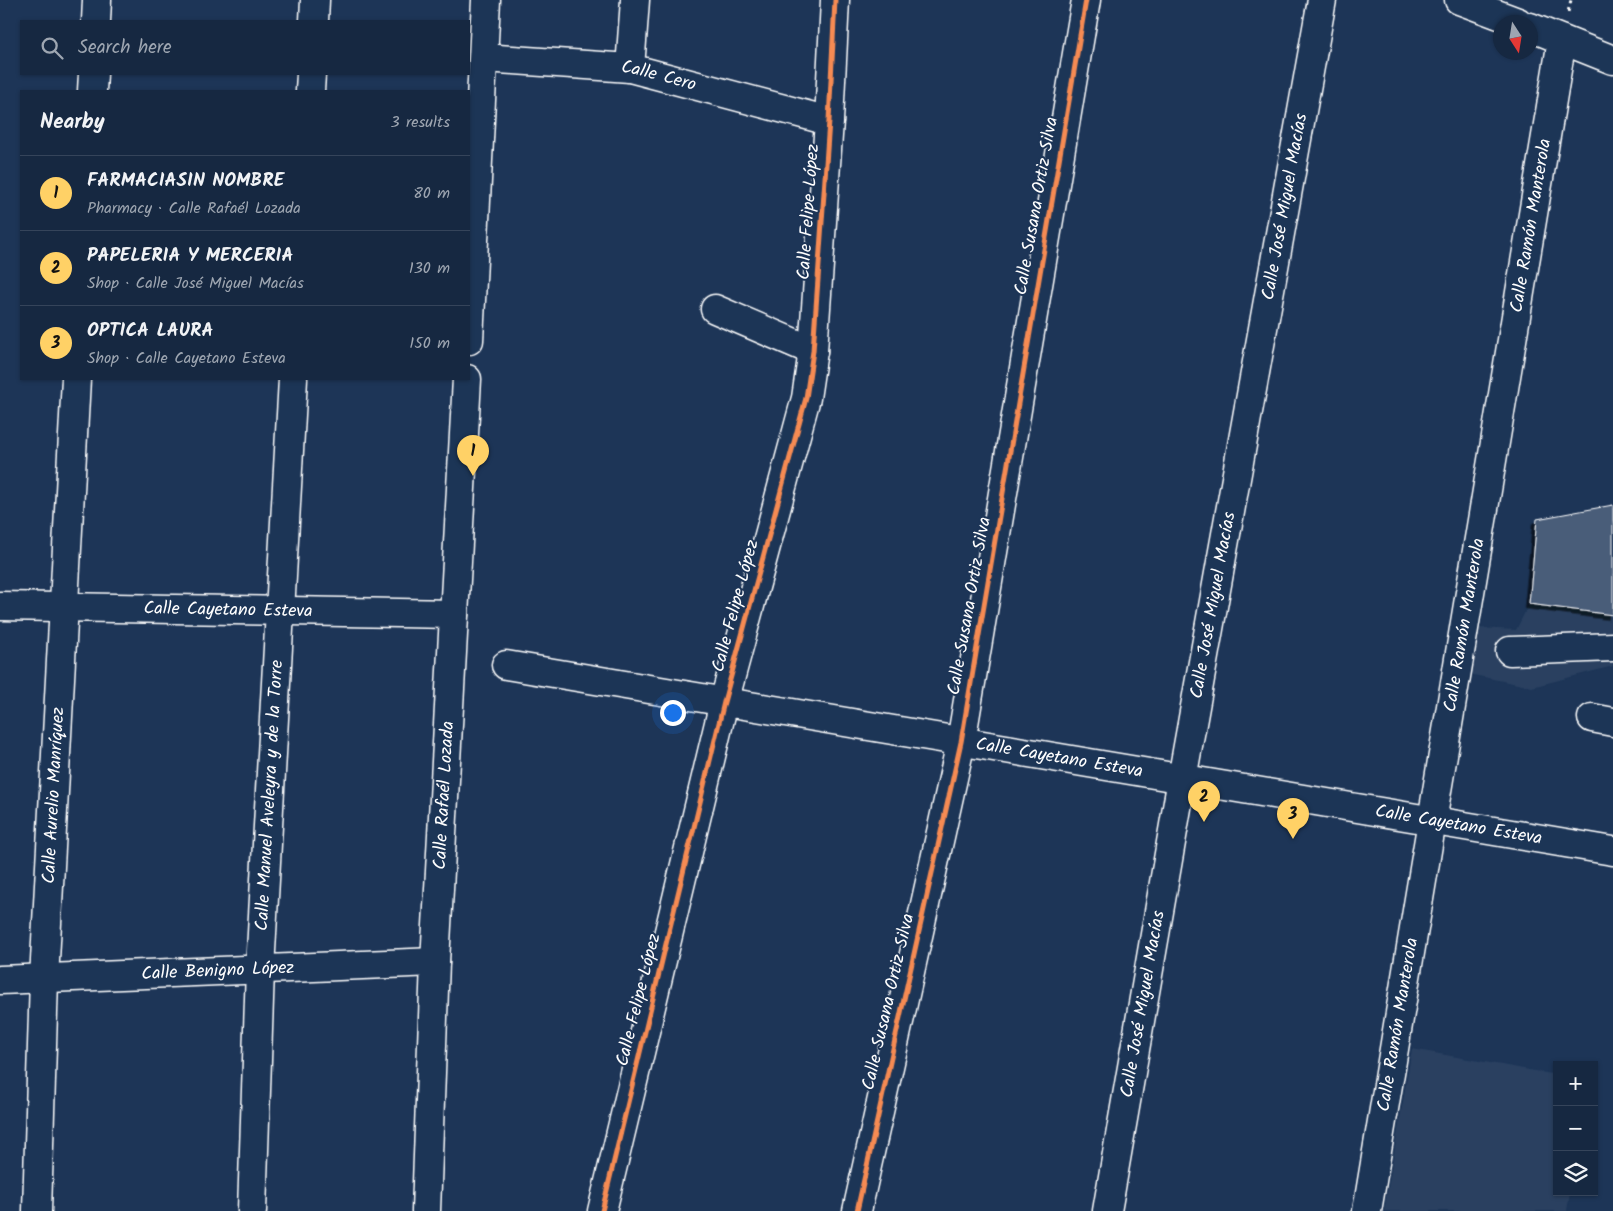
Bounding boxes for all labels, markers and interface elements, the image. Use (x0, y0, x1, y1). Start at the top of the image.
north arrow (1493, 15, 1538, 60)
search box (20, 20, 470, 75)
text: Search here (78, 33, 172, 63)
icon: search (38, 34, 66, 62)
street label: Calle Cero (620, 53, 699, 99)
text: Nearby (40, 106, 105, 139)
text: 3 results (391, 110, 450, 135)
street label: Calle José Miguel Macías (1254, 111, 1316, 302)
street label: Calle Susana Ortiz Silva (1007, 115, 1067, 297)
street label: Calle Ramón Manterola (1502, 136, 1560, 315)
street label: Calle Felipe López (790, 143, 828, 281)
text: FARMACIASIN NOMBRE (87, 166, 284, 196)
text: 1 (54, 181, 58, 206)
text: 80 m (413, 181, 450, 206)
text: Pharmacy · Calle Rafaél Lozada (87, 196, 301, 221)
text: PAPELERIA Y MERCERIA (87, 241, 293, 271)
text: 2 (51, 256, 61, 281)
text: 130 m (409, 256, 450, 281)
text: Shop · Calle José Miguel Macías (87, 271, 304, 296)
text: OPTICA LAURA (87, 316, 213, 346)
text: 3 (52, 331, 60, 356)
text: 150 m (409, 331, 450, 356)
text: Shop · Calle Cayetano Esteva (87, 346, 286, 371)
pin: 1 (457, 435, 489, 476)
street label: Calle José Miguel Macías (1182, 509, 1244, 701)
street label: Calle Susana Ortiz Silva (940, 515, 1000, 697)
street label: Calle Felipe López (704, 536, 768, 675)
street label: Calle Ramón Manterola (1436, 536, 1493, 714)
street label: Calle Cayetano Esteva (143, 594, 313, 626)
street label: Calle Manuel Aveleyra y de la Torre (248, 659, 292, 932)
your location (660, 700, 686, 726)
street label: Calle Aurelio Manríquez (35, 706, 73, 885)
street label: Calle Rafaél Lozada (426, 720, 463, 871)
street label: Calle Cayetano Esteva (974, 730, 1145, 786)
pin: 2 (1188, 781, 1220, 822)
street label: Calle Cayetano Esteva (1373, 797, 1544, 853)
pin: 3 (1277, 798, 1309, 839)
street label: Calle José Miguel Macías (1112, 908, 1173, 1100)
street label: Calle Susana Ortiz Silva (855, 911, 923, 1093)
street label: Calle Felipe López (608, 930, 670, 1070)
street label: Calle Ramón Manterola (1369, 935, 1427, 1114)
street label: Calle Benigno López (141, 953, 295, 989)
map controls (1553, 1061, 1598, 1196)
button: + (1553, 1061, 1598, 1106)
button: − (1553, 1106, 1598, 1151)
button: layers (1553, 1151, 1598, 1196)

